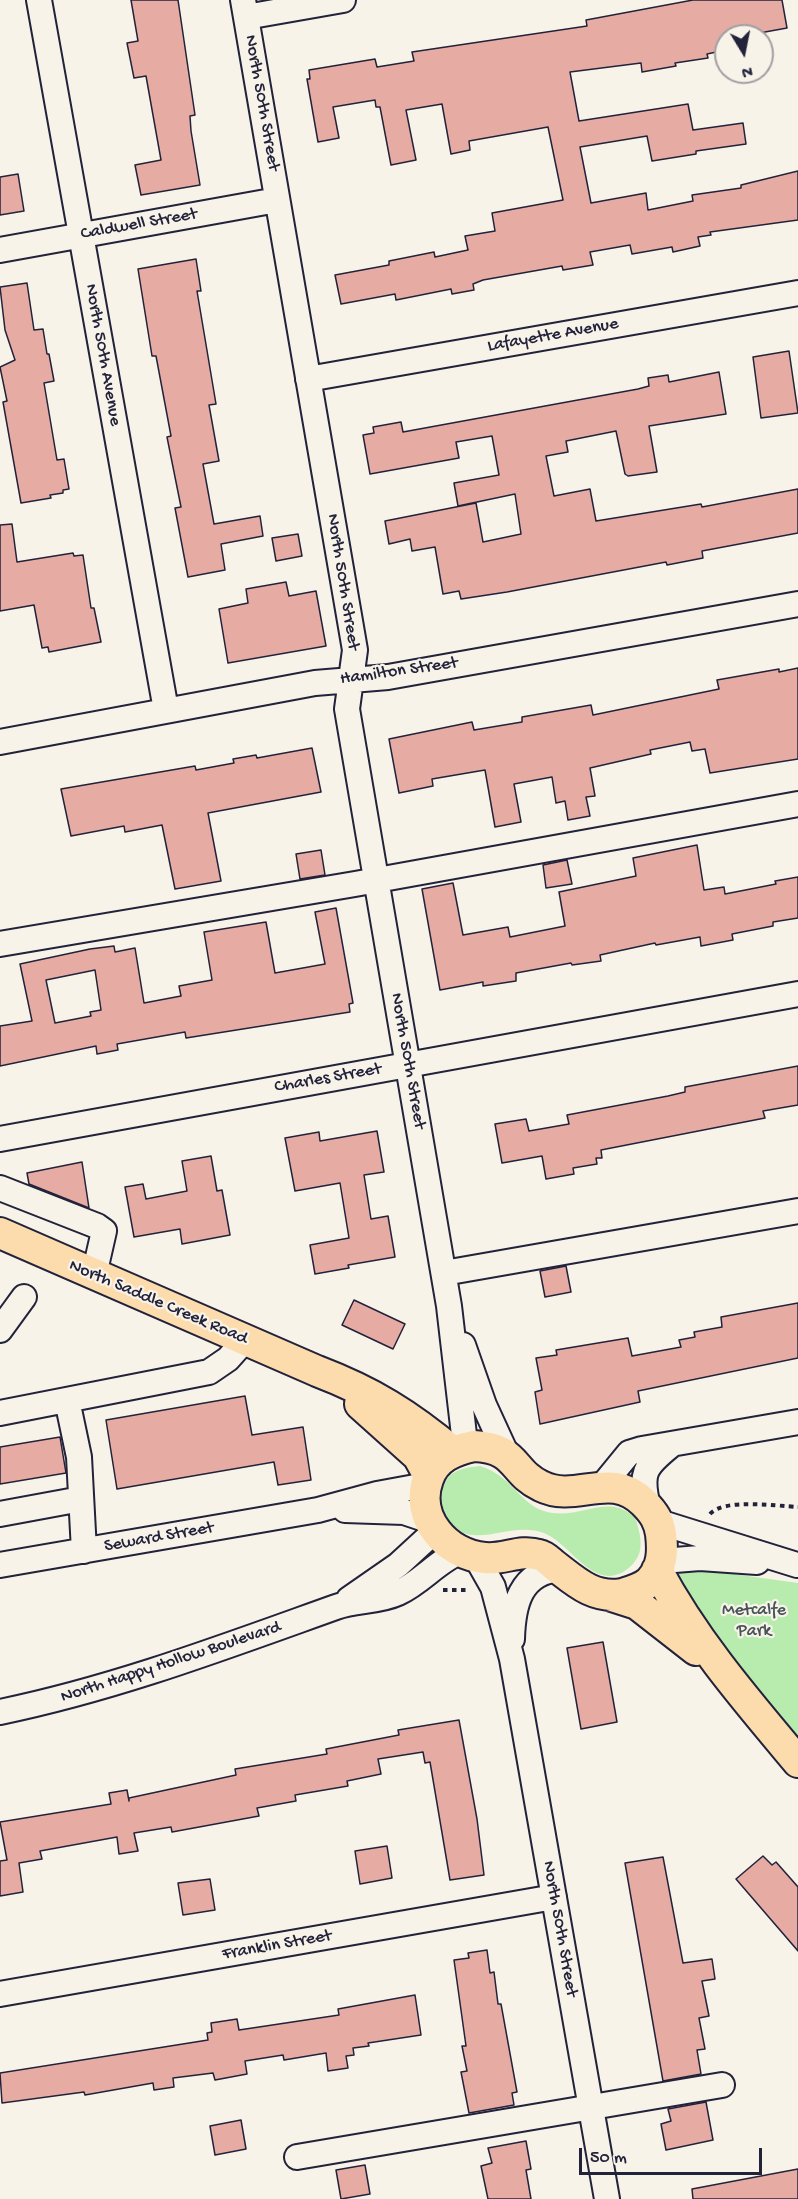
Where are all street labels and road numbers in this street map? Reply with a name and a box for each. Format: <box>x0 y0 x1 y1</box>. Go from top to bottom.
street label: North 50th Street <box>238 33 284 173</box>
street label: Caldwell Street <box>79 204 199 246</box>
street label: North 50th Avenue <box>79 282 125 428</box>
street label: Lafayette Avenue <box>486 314 620 358</box>
street label: North 50th Street <box>321 512 363 652</box>
street label: Hamilton Street <box>339 653 459 691</box>
street label: North 50th Street <box>384 991 430 1131</box>
street label: Charles Street <box>273 1059 383 1099</box>
street label: North Saddle Creek Road <box>65 1256 251 1350</box>
street label: Seward Street <box>103 1518 215 1558</box>
street label: North Happy Hollow Boulevard <box>58 1617 284 1709</box>
street label: North 50th Street <box>536 1859 582 1999</box>
street label: Franklin Street <box>221 1926 333 1966</box>

